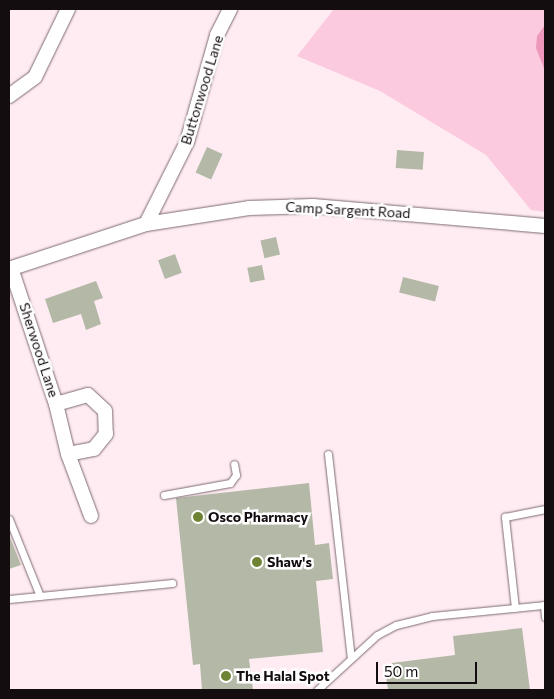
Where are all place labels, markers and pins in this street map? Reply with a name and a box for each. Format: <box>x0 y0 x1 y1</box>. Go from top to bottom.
place label: Osco Pharmacy <box>208 509 308 525</box>
marker: Osco Pharmacy <box>192 511 204 523</box>
place label: Shaw's <box>267 554 312 570</box>
marker: Shaw's <box>251 556 263 568</box>
place label: The Halal Spot <box>236 668 330 684</box>
marker: The Halal Spot <box>220 670 232 682</box>

